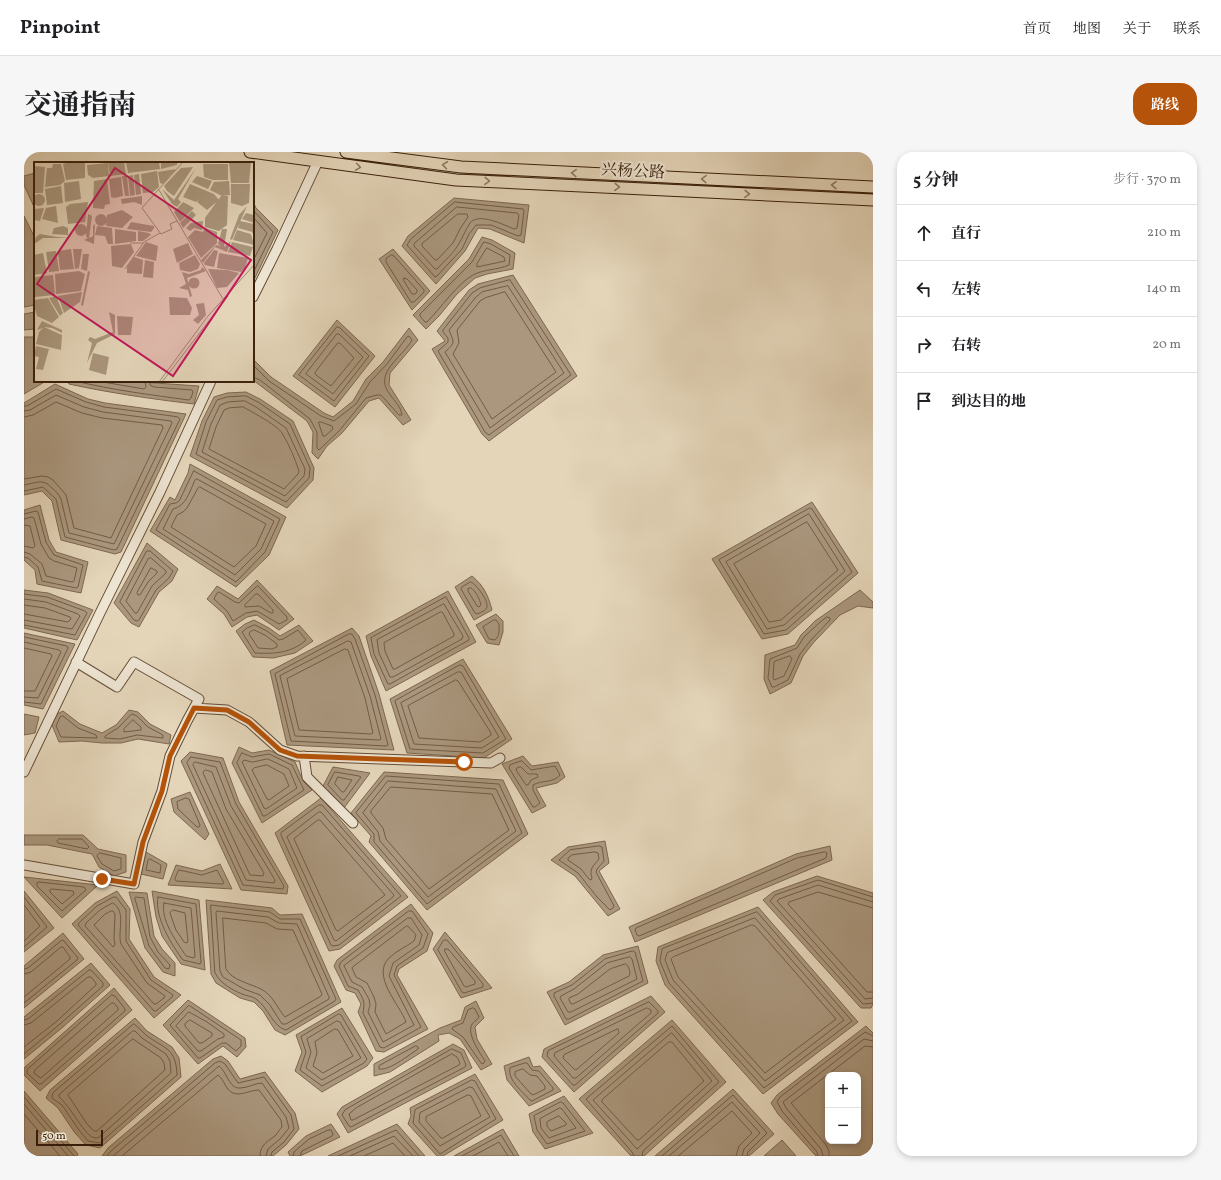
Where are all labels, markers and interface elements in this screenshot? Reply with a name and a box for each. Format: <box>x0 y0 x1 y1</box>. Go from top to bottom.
text: Pinpoint <box>20 15 100 41</box>
text: 首页 <box>1023 20 1051 39</box>
text: 地图 <box>1073 20 1101 39</box>
text: 关于 <box>1123 20 1151 39</box>
text: 联系 <box>1173 20 1201 39</box>
button: 路线 <box>1133 83 1197 125</box>
text: 交通指南 <box>24 87 136 126</box>
street label: 兴杨公路 <box>600 159 666 185</box>
one-way arrow <box>442 161 448 170</box>
inset map <box>34 162 254 382</box>
one-way arrow <box>355 162 361 171</box>
one-way arrow <box>571 168 577 177</box>
text: 5 分钟 <box>913 169 959 192</box>
text: 步行 · 370 m <box>1113 171 1181 189</box>
one-way arrow <box>701 174 707 183</box>
one-way arrow <box>484 177 490 186</box>
one-way arrow <box>831 181 837 189</box>
one-way arrow <box>614 183 620 192</box>
one-way arrow <box>744 189 750 198</box>
icon: ahead <box>913 222 935 244</box>
text: 直行 <box>951 224 981 245</box>
text: 210 m <box>1147 224 1181 242</box>
icon: left <box>913 278 935 300</box>
text: 左转 <box>951 280 981 301</box>
text: 140 m <box>1147 280 1181 298</box>
icon: right <box>913 334 935 356</box>
text: 右转 <box>951 336 981 357</box>
text: 20 m <box>1152 336 1181 354</box>
icon: arrive <box>913 390 935 412</box>
text: 到达目的地 <box>951 392 1026 413</box>
route start <box>455 753 473 771</box>
route end <box>93 870 111 888</box>
map controls <box>825 1072 861 1144</box>
button: + <box>825 1072 861 1108</box>
button: − <box>825 1108 861 1144</box>
scale bar <box>36 1128 103 1147</box>
text: 50 m <box>42 1129 66 1144</box>

